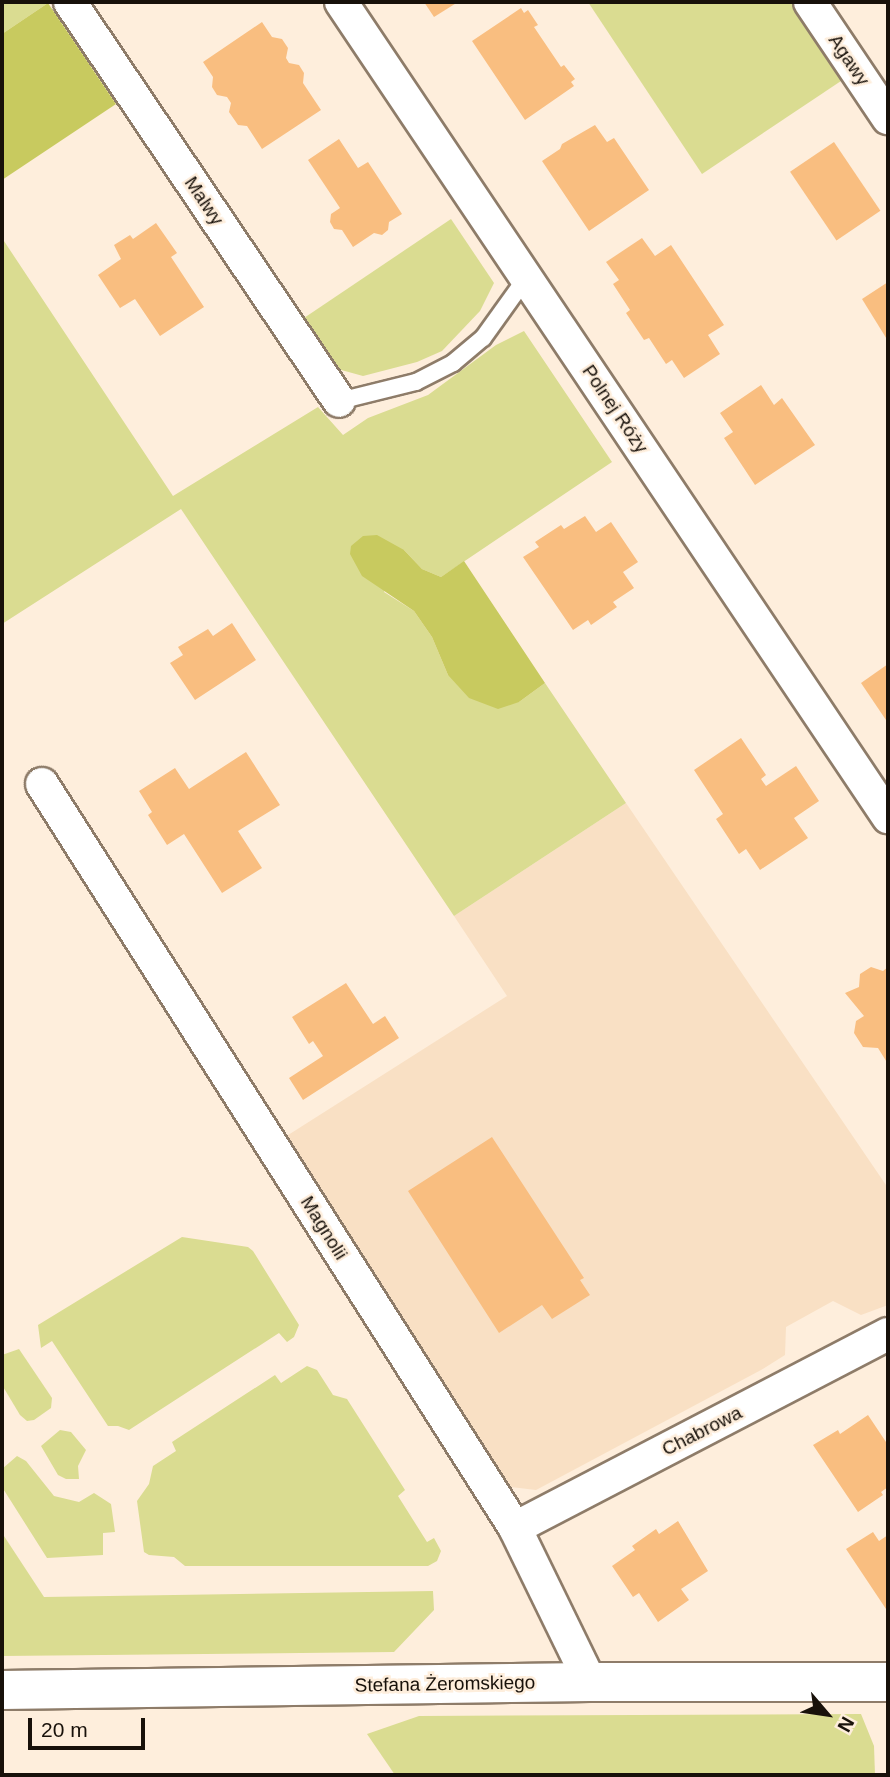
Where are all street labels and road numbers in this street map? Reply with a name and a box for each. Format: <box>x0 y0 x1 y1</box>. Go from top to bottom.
street label: Agawy <box>824 30 874 90</box>
street label: Malwy <box>179 172 229 230</box>
street label: Polnej Róży <box>577 361 653 457</box>
street label: Magnolii <box>296 1192 352 1264</box>
street label: Chabrowa <box>658 1401 746 1461</box>
street label: Stefana Żeromskiego <box>355 1671 535 1697</box>

